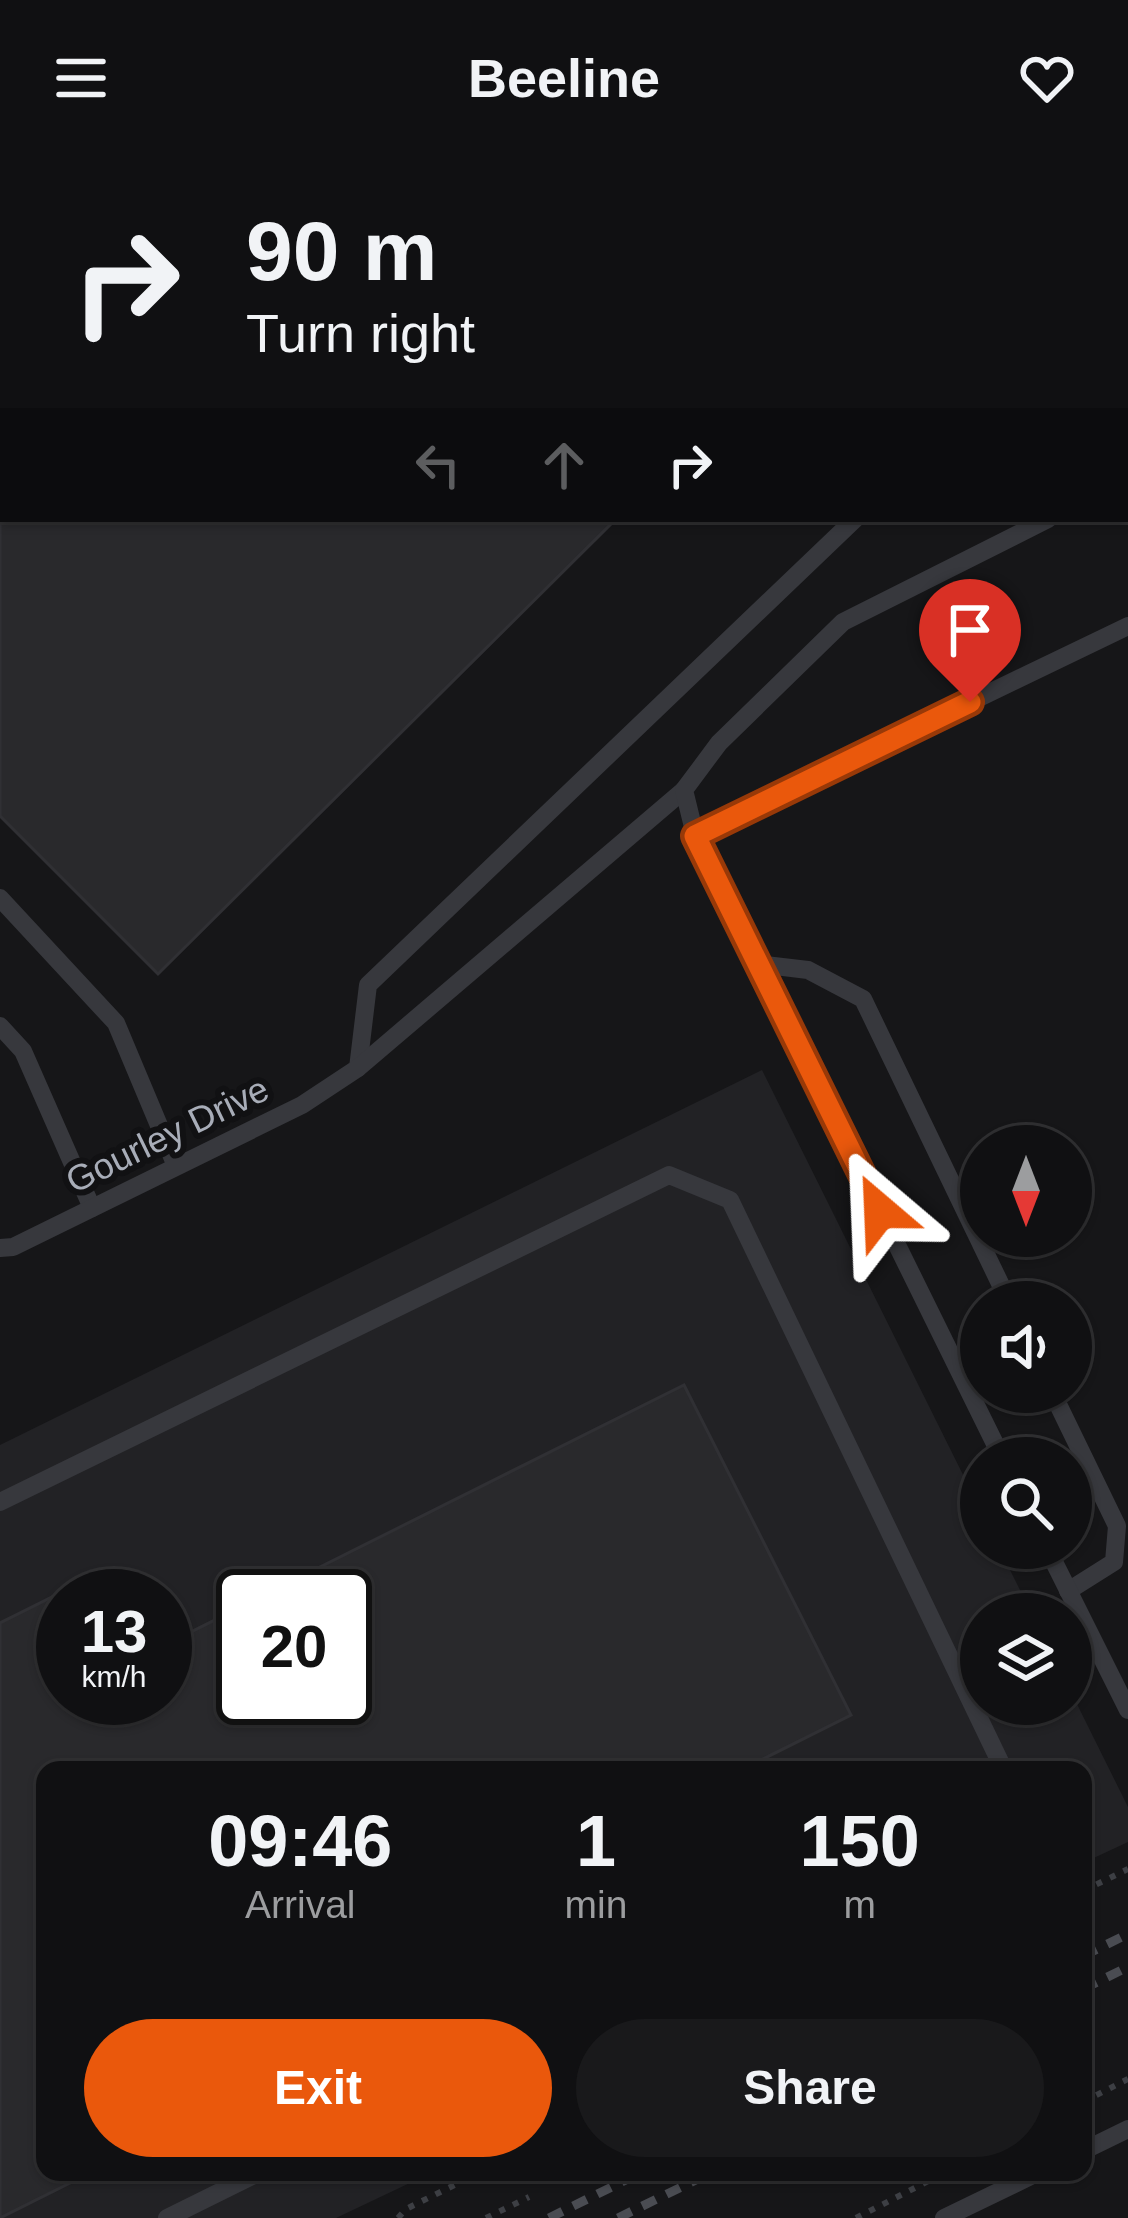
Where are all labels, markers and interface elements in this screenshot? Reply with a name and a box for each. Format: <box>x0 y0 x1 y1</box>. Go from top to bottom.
icon: menu <box>48 45 114 111</box>
icon: heart <box>1014 45 1080 111</box>
text: Beeline <box>468 48 660 108</box>
icon: right <box>48 204 204 360</box>
text: 90 m <box>246 204 437 298</box>
text: Turn right <box>246 303 475 363</box>
icon: left <box>405 432 471 498</box>
icon: ahead <box>531 432 597 498</box>
icon: right <box>657 432 723 498</box>
pin <box>919 579 1021 702</box>
icon: arrive <box>937 597 1003 663</box>
street label: Gourley Drive <box>59 1068 275 1201</box>
north arrow <box>960 1125 1092 1257</box>
map controls <box>960 1125 1092 1725</box>
position arrow <box>817 1148 943 1274</box>
button: sound <box>960 1281 1092 1413</box>
button: search <box>960 1437 1092 1569</box>
speed limit sign: 20 <box>216 1569 372 1725</box>
button: layers <box>960 1593 1092 1725</box>
text: 13 <box>81 1598 147 1665</box>
text: km/h <box>81 1660 147 1693</box>
text: 09:46 <box>208 1801 392 1881</box>
text: 1 <box>576 1801 616 1881</box>
text: 150 <box>800 1801 920 1881</box>
text: Arrival <box>245 1883 356 1926</box>
text: min <box>565 1883 627 1926</box>
text: m <box>843 1883 876 1926</box>
button: Exit <box>84 2019 552 2157</box>
button: Share <box>576 2019 1044 2157</box>

